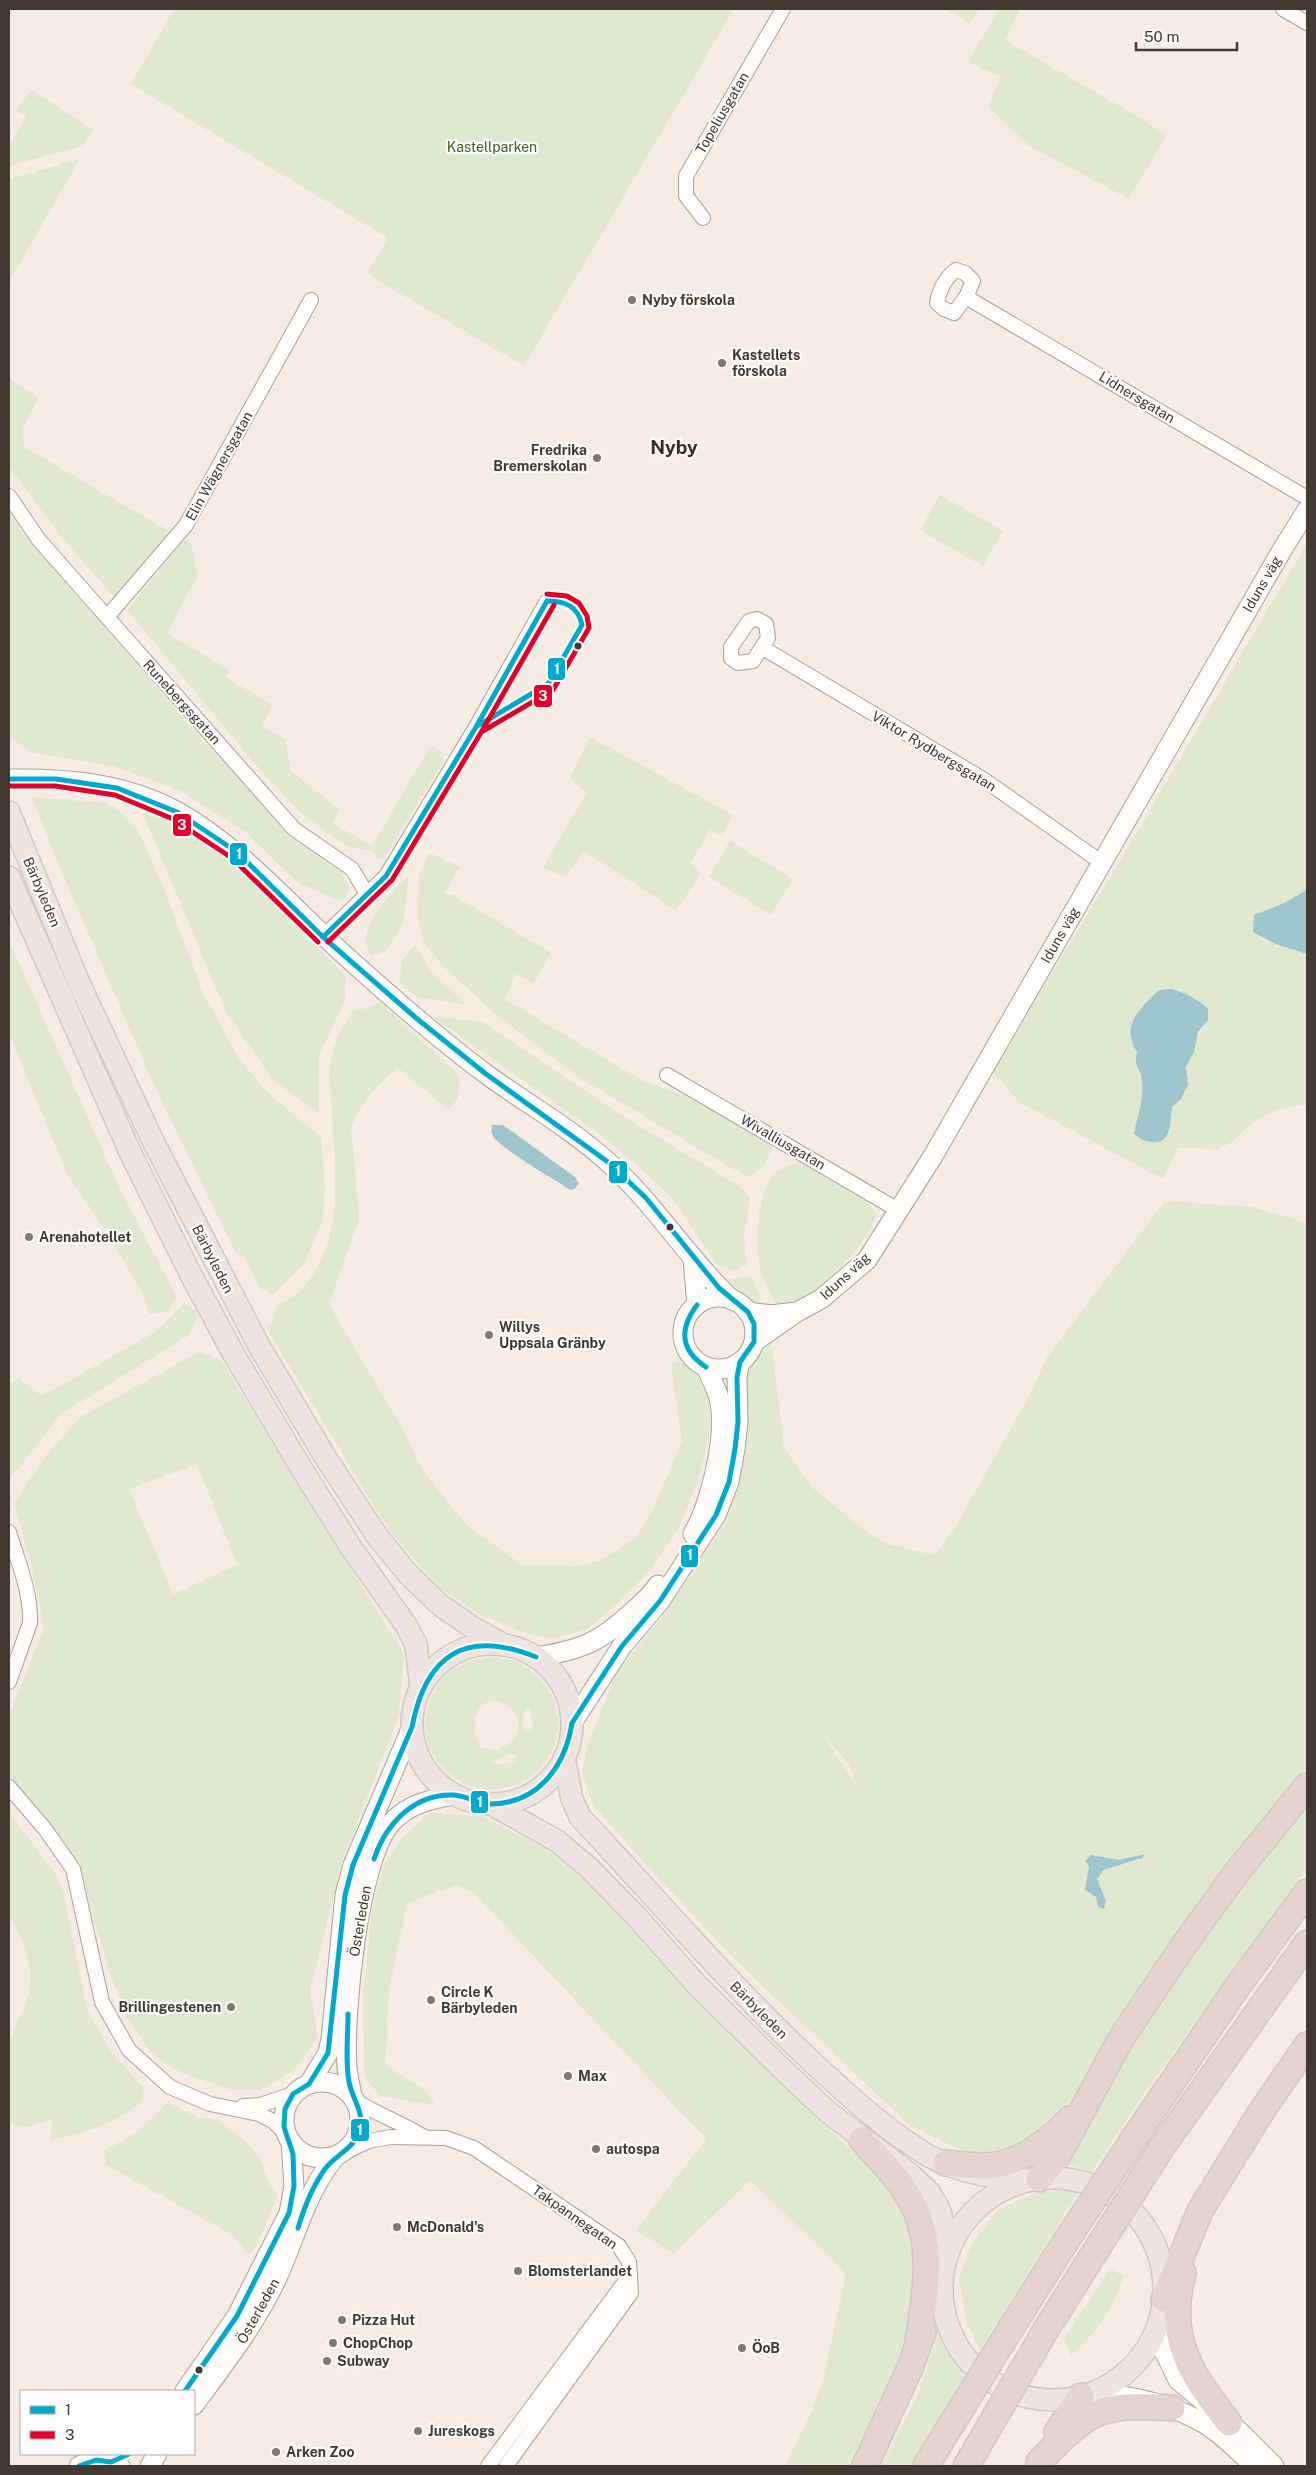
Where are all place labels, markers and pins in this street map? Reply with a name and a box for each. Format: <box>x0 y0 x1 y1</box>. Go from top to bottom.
place label: Nyby förskola <box>642 292 735 308</box>
marker: Nyby förskola <box>626 294 638 306</box>
place label: Kastellets förskola <box>732 347 800 379</box>
marker: Kastellets förskola <box>716 357 728 369</box>
place label: Fredrika Bremerskolan <box>493 442 587 474</box>
marker: Fredrika Bremerskolan <box>591 452 603 464</box>
unlabelled marker <box>573 641 583 651</box>
unlabelled marker <box>665 1222 675 1232</box>
place label: Arenahotellet <box>39 1229 131 1245</box>
marker: Arenahotellet <box>23 1231 35 1243</box>
place label: Willys Uppsala Gränby <box>499 1319 606 1351</box>
marker: Willys Uppsala Gränby <box>483 1329 495 1341</box>
place label: Circle K Bärbyleden <box>441 1984 518 2016</box>
marker: Circle K Bärbyleden <box>425 1994 437 2006</box>
place label: Brillingestenen <box>119 1999 221 2015</box>
marker: Brillingestenen <box>225 2001 237 2013</box>
place label: Max <box>578 2068 607 2084</box>
marker: Max <box>562 2070 574 2082</box>
place label: autospa <box>606 2141 660 2157</box>
marker: autospa <box>590 2143 602 2155</box>
place label: McDonald's <box>407 2219 484 2235</box>
marker: McDonald's <box>391 2221 403 2233</box>
place label: Blomsterlandet <box>528 2263 632 2279</box>
marker: Blomsterlandet <box>512 2265 524 2277</box>
place label: Pizza Hut <box>352 2312 415 2328</box>
marker: Pizza Hut <box>336 2314 348 2326</box>
place label: ChopChop <box>343 2335 413 2351</box>
marker: ChopChop <box>327 2337 339 2349</box>
place label: ÖoB <box>752 2339 780 2356</box>
marker: ÖoB <box>736 2342 748 2354</box>
place label: Subway <box>337 2353 390 2369</box>
marker: Subway <box>321 2355 333 2367</box>
unlabelled marker <box>194 2365 204 2375</box>
place label: Jureskogs <box>428 2423 495 2439</box>
marker: Jureskogs <box>412 2425 424 2437</box>
place label: Arken Zoo <box>286 2444 355 2460</box>
marker: Arken Zoo <box>270 2446 282 2458</box>

